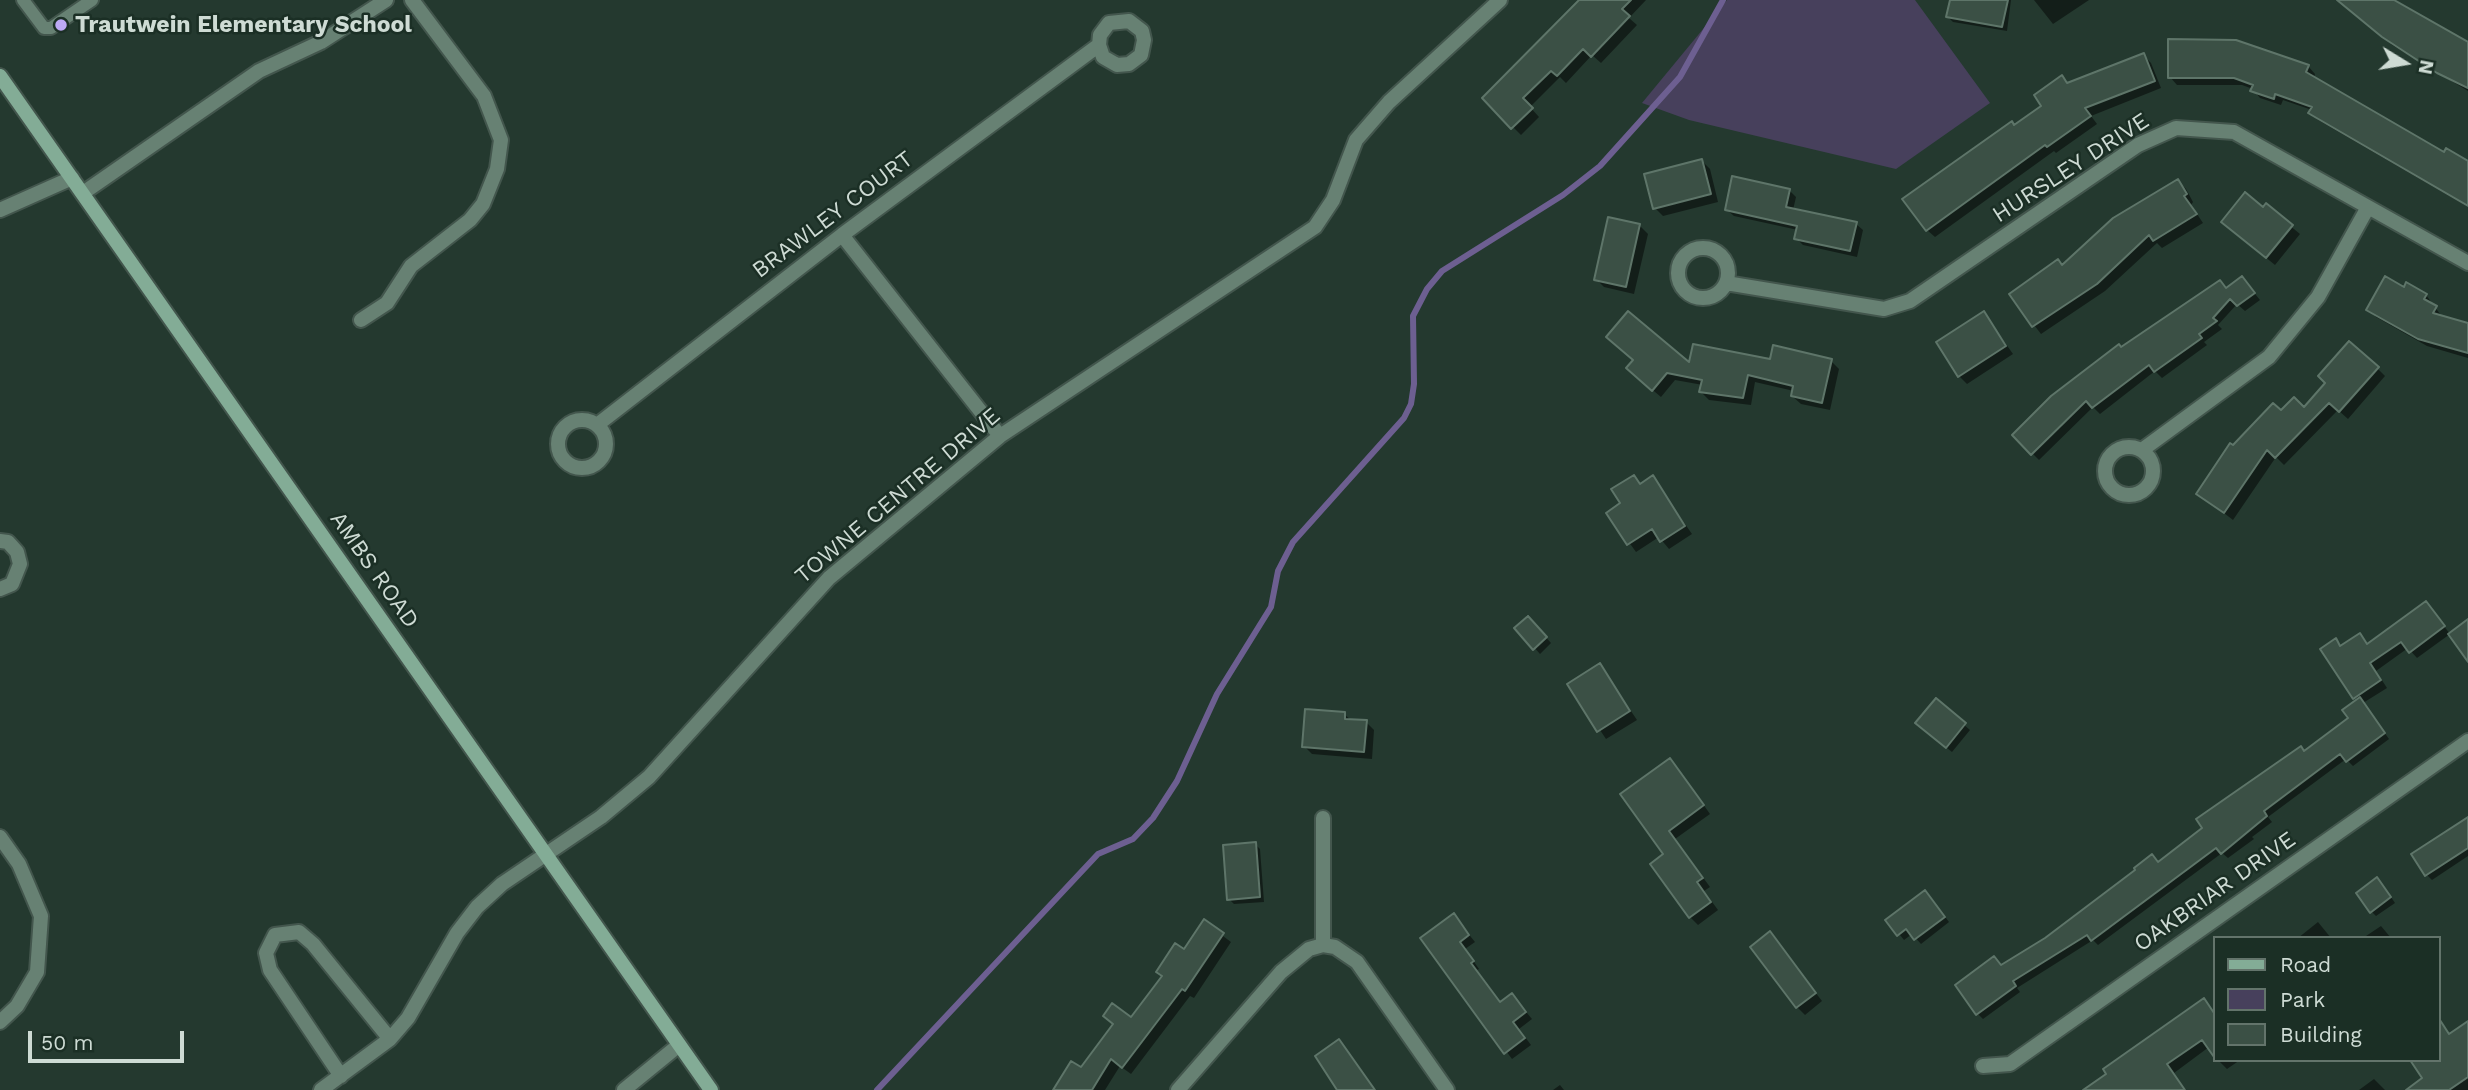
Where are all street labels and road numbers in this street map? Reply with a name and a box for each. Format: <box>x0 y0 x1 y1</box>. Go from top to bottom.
street label: HURSLEY DRIVE <box>1988 107 2154 229</box>
street label: BRAWLEY COURT <box>747 146 919 284</box>
street label: TOWNE CENTRE DRIVE <box>790 402 1006 590</box>
street label: AMBS ROAD <box>324 506 424 634</box>
street label: OAKBRIAR DRIVE <box>2129 826 2301 958</box>

